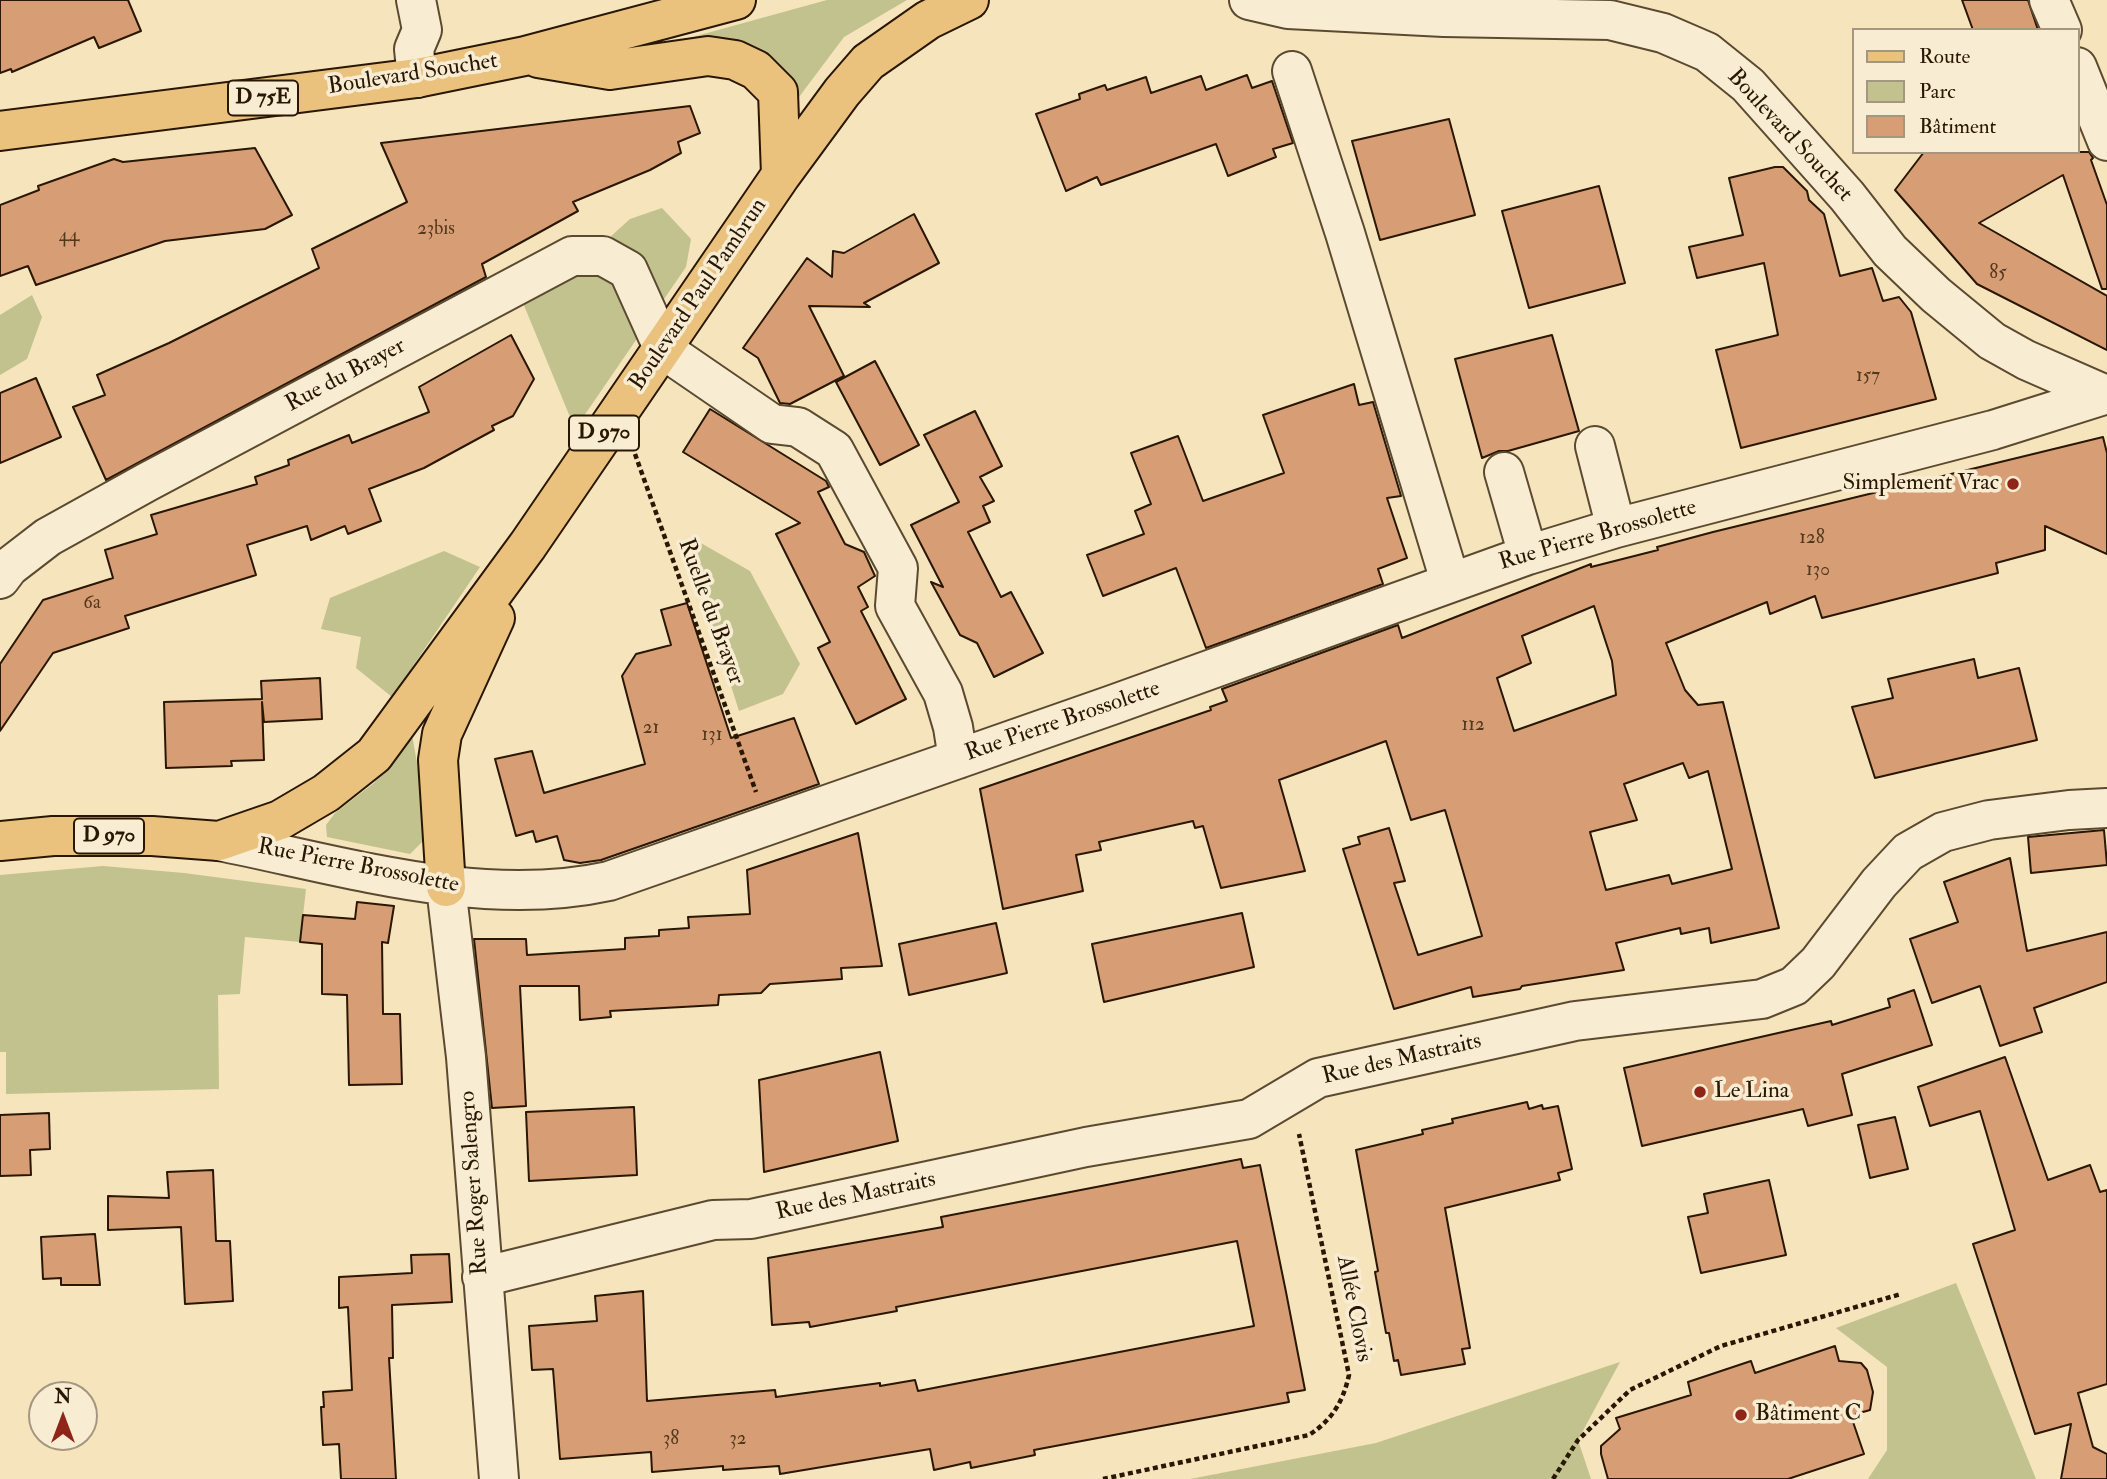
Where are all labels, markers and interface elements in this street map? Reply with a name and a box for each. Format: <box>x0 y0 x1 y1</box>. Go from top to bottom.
legend <box>1852 28 2079 154</box>
text: Route <box>1919 43 1970 70</box>
street label: Boulevard Souchet <box>326 48 500 102</box>
street label: Boulevard Souchet <box>1720 64 1858 208</box>
text: Parc <box>1919 78 1956 105</box>
road number: D 75E <box>228 80 298 116</box>
text: Bâtiment <box>1919 113 1996 140</box>
street label: Boulevard Paul Pambrun <box>624 194 774 396</box>
house number: 23bis <box>417 219 455 241</box>
house number: 44 <box>59 226 79 248</box>
house number: 85 <box>1989 263 2007 285</box>
street label: Rue du Brayer <box>281 333 411 419</box>
house number: 157 <box>1856 366 1880 388</box>
road number: D 970 <box>569 416 639 450</box>
place label: Simplement Vrac <box>1842 470 1999 498</box>
marker: Simplement Vrac <box>2005 476 2021 492</box>
street label: Rue Pierre Brossolette <box>1496 495 1700 577</box>
house number: 128 <box>1799 528 1825 550</box>
street label: Ruelle du Brayer <box>671 535 749 689</box>
house number: 130 <box>1806 560 1830 582</box>
house number: 6a <box>83 593 101 615</box>
street label: Rue Pierre Brossolette <box>962 676 1164 768</box>
house number: 112 <box>1461 715 1485 737</box>
house number: 21 <box>643 718 659 740</box>
house number: 131 <box>702 725 722 747</box>
road number: D 970 <box>74 818 144 854</box>
street label: Rue Pierre Brossolette <box>255 834 461 900</box>
street label: Rue des Mastraits <box>1320 1028 1484 1092</box>
place label: Le Lina <box>1714 1078 1789 1106</box>
marker: Le Lina <box>1692 1084 1708 1100</box>
street label: Rue Roger Salengro <box>455 1090 495 1276</box>
street label: Rue des Mastraits <box>774 1167 938 1227</box>
street label: Allée Clovis <box>1329 1253 1377 1365</box>
north arrow <box>28 1381 98 1451</box>
text: N <box>54 1385 72 1409</box>
place label: Bâtiment C <box>1755 1401 1861 1429</box>
marker: Bâtiment C <box>1733 1407 1749 1423</box>
house number: 38 <box>663 1429 679 1451</box>
house number: 32 <box>730 1429 746 1451</box>

